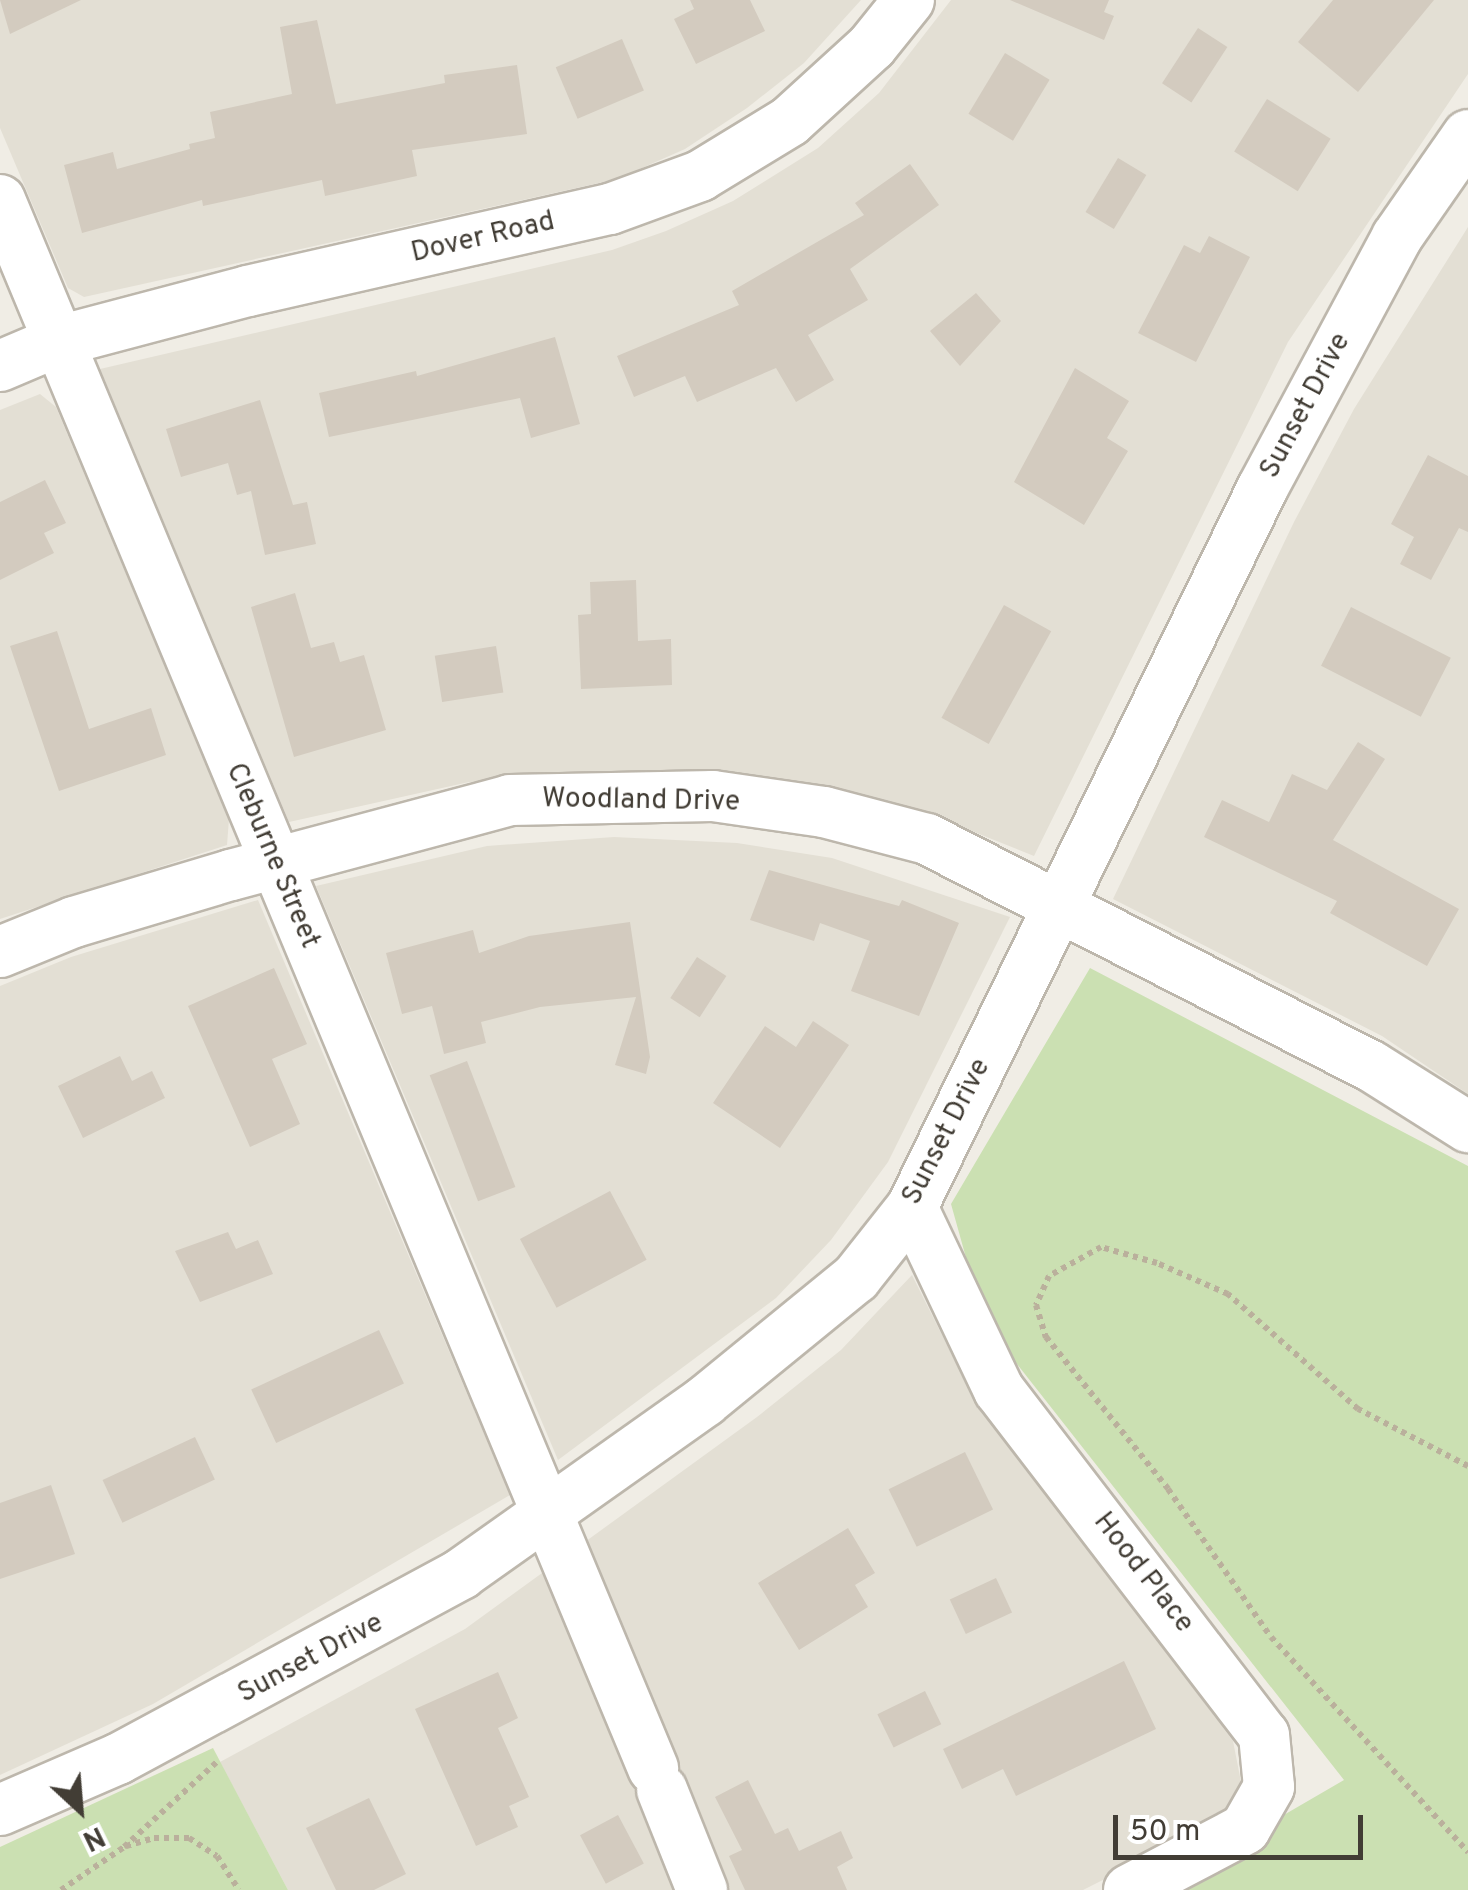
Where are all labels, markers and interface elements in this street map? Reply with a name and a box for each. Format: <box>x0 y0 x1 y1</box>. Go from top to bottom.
street label: Dover Road <box>408 205 558 271</box>
street label: Sunset Drive <box>1254 328 1358 484</box>
street label: Cleburne Street <box>218 758 326 954</box>
street label: Woodland Drive <box>542 782 740 820</box>
street label: Sunset Drive <box>896 1053 998 1211</box>
street label: Hood Place <box>1086 1506 1200 1640</box>
street label: Sunset Drive <box>233 1607 389 1711</box>
north arrow <box>30 1760 130 1860</box>
scale bar <box>1118 1795 1368 1857</box>
text: 50 m <box>1130 1814 1200 1851</box>
text: N <box>76 1816 110 1858</box>

